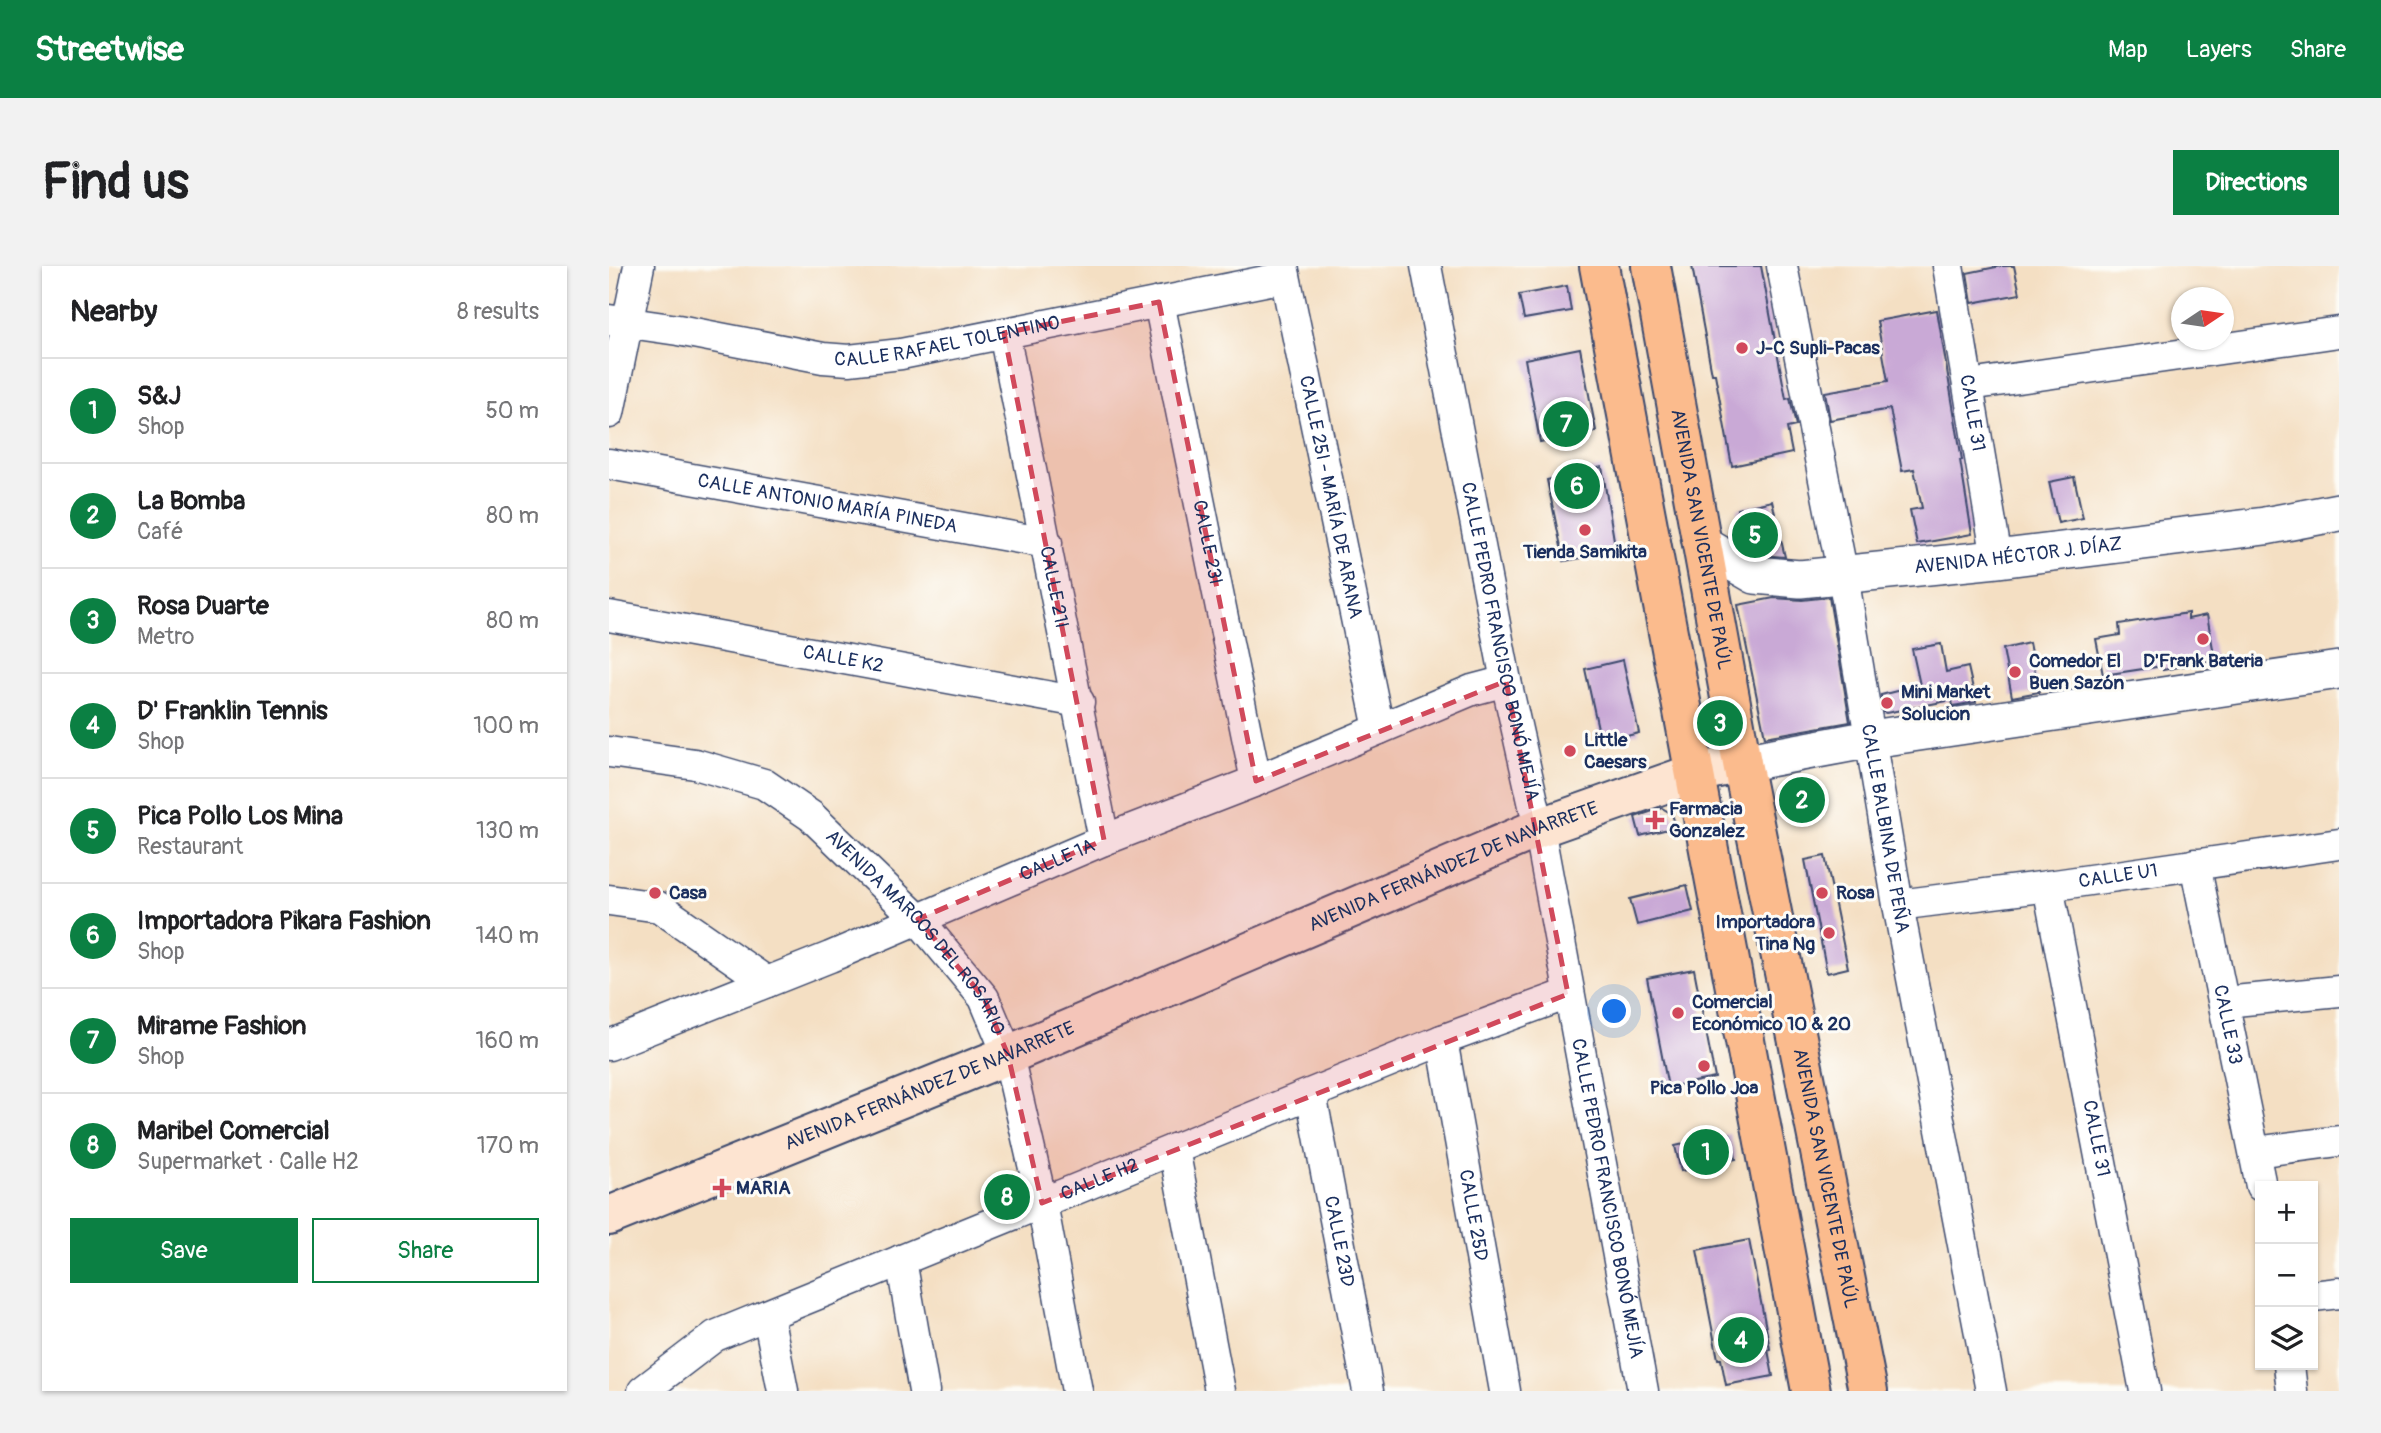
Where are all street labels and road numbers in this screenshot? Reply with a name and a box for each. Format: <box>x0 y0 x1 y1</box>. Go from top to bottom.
street label: CALLE RAFAEL TOLENTINO <box>833 310 1062 372</box>
street label: CALLE 25I - MARÍA DE ARANA <box>1294 373 1368 621</box>
street label: CALLE 31 <box>1954 373 1991 453</box>
street label: AVENIDA SAN VICENTE DE PAÚL <box>1665 407 1737 672</box>
street label: CALLE ANTONIO MARÍA PINEDA <box>696 468 959 539</box>
street label: CALLE PEDRO FRANCISCO BONÓ MEJÍA <box>1456 480 1545 804</box>
street label: CALLE 23I <box>1187 498 1228 586</box>
street label: AVENIDA HÉCTOR J. DÍAZ <box>1913 532 2124 579</box>
street label: CALLE 21I <box>1034 544 1074 630</box>
street label: CALLE K2 <box>801 640 885 678</box>
street label: CALLE BALBINA DE PEÑA <box>1856 722 1915 935</box>
street label: AVENIDA FERNÁNDEZ DE NAVARRETE <box>1305 796 1601 937</box>
street label: AVENIDA MARCOS DEL ROSARIO <box>821 825 1010 1038</box>
street label: CALLE 1A <box>1016 833 1098 887</box>
street label: CALLE U1 <box>2077 858 2159 893</box>
street label: CALLE 33 <box>2208 983 2248 1067</box>
street label: AVENIDA FERNÁNDEZ DE NAVARRETE <box>781 1016 1078 1156</box>
street label: CALLE PEDRO FRANCISCO BONÓ MEJÍA <box>1566 1036 1649 1360</box>
street label: AVENIDA SAN VICENTE DE PAÚL <box>1788 1046 1863 1311</box>
street label: CALLE 31 <box>2077 1098 2116 1179</box>
street label: CALLE H2 <box>1057 1153 1142 1206</box>
street label: CALLE 25D <box>1453 1168 1493 1263</box>
street label: CALLE 23D <box>1319 1194 1360 1289</box>

